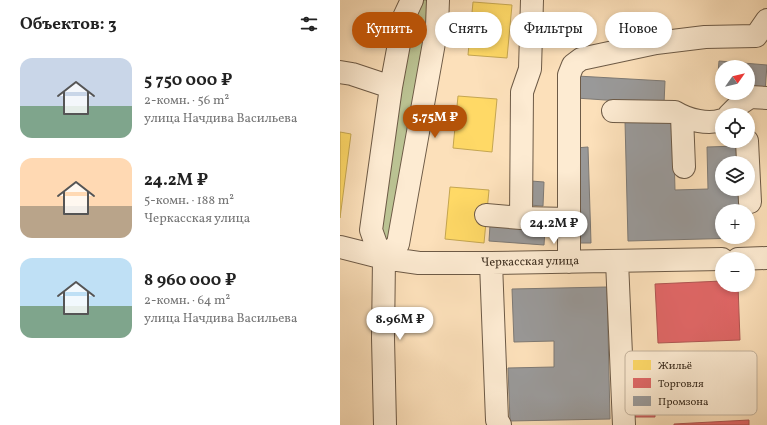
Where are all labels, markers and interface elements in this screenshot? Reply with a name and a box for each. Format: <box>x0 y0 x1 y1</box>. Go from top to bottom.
chip: Купить <box>352 12 427 48</box>
chip: Снять <box>435 12 502 48</box>
chip: Фильтры <box>510 12 597 48</box>
chip: Новое <box>605 12 672 48</box>
text: Объектов: 3 <box>20 13 117 36</box>
icon: filters <box>298 13 320 35</box>
north arrow <box>715 60 755 100</box>
map controls <box>715 60 755 292</box>
text: 5 750 000 ₽ <box>144 69 232 92</box>
icon: home <box>52 74 100 122</box>
text: 2-комн. · 56 m² <box>144 92 229 110</box>
pin: 5.75M ₽ <box>398 105 472 139</box>
button: locate <box>715 108 755 148</box>
text: 5.75M ₽ <box>412 109 458 127</box>
text: улица Начдива Васильева <box>144 110 297 128</box>
button: layers <box>715 156 755 196</box>
text: 24.2M ₽ <box>144 169 208 192</box>
icon: home <box>52 174 100 222</box>
text: 5-комн. · 188 m² <box>144 192 234 210</box>
button: + <box>715 204 755 244</box>
text: Черкасская улица <box>144 210 250 228</box>
pin: 24.2M ₽ <box>517 211 591 245</box>
text: 24.2M ₽ <box>530 215 578 233</box>
button: − <box>715 252 755 292</box>
street label: Черкасская улица <box>481 253 579 271</box>
text: 8 960 000 ₽ <box>144 269 236 292</box>
icon: home <box>52 274 100 322</box>
text: 2-комн. · 64 m² <box>144 292 230 310</box>
pin: 8.96M ₽ <box>363 307 437 341</box>
text: улица Начдива Васильева <box>144 310 297 328</box>
text: 8.96M ₽ <box>375 311 425 329</box>
legend <box>625 351 757 415</box>
text: Жильё <box>658 359 692 374</box>
text: Торговля <box>658 377 704 392</box>
text: Промзона <box>658 395 709 410</box>

